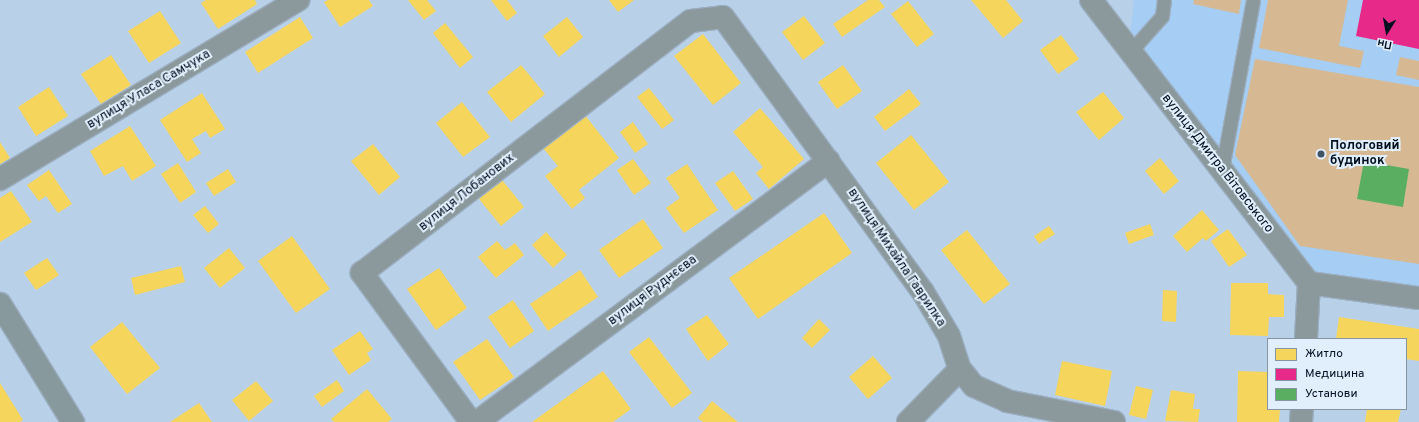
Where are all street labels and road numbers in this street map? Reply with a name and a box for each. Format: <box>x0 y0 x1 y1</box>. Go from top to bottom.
street label: вулиця Уласа Самчука <box>85 47 213 133</box>
street label: вулиця Дмитра Вітовського <box>1158 91 1276 237</box>
street label: вулиця Лобанових <box>416 151 518 235</box>
street label: вулиця Михайла Гаврилка <box>844 186 948 330</box>
street label: вулиця Руднєєва <box>606 253 700 329</box>

